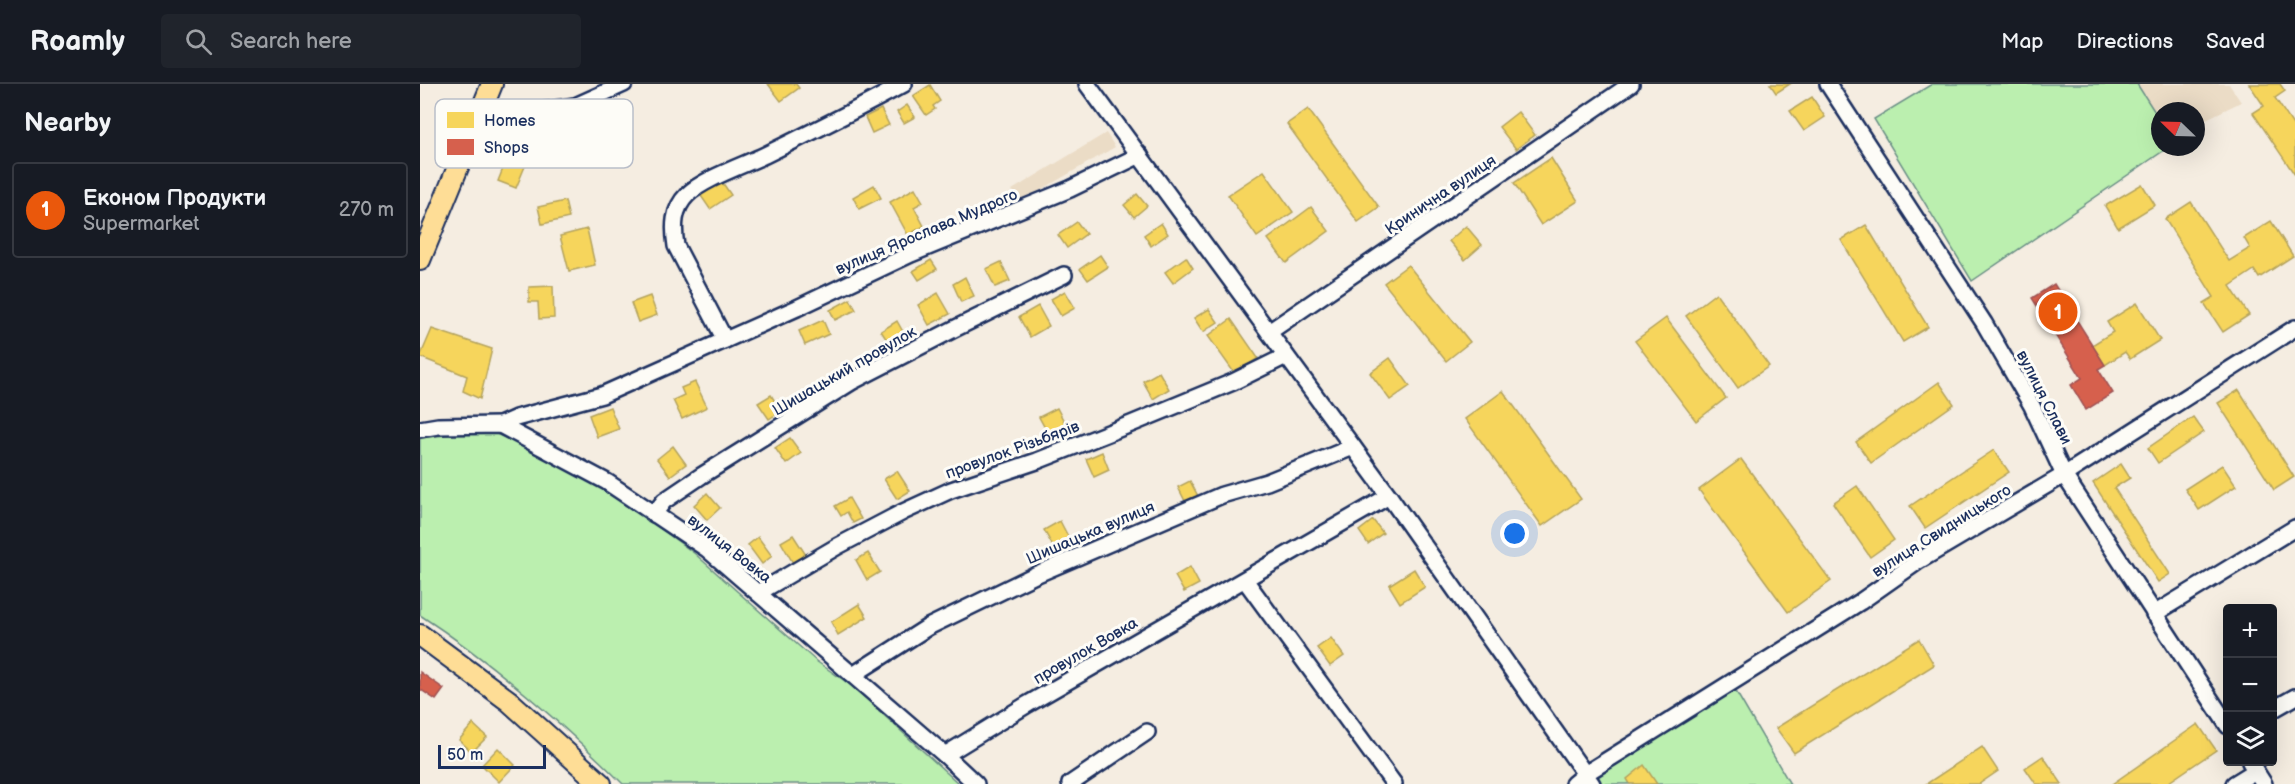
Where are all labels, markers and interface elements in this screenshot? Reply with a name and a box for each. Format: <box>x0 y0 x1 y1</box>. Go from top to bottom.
search box <box>161 14 581 68</box>
text: Roamly <box>30 25 125 58</box>
icon: search <box>182 25 215 58</box>
text: Search here <box>230 28 352 55</box>
text: Map <box>2001 29 2044 54</box>
text: Directions <box>2077 29 2173 54</box>
text: Saved <box>2206 29 2265 54</box>
legend <box>435 99 633 168</box>
north arrow <box>2151 102 2205 156</box>
text: Nearby <box>24 108 111 139</box>
text: Homes <box>484 112 536 131</box>
text: Shops <box>484 139 529 158</box>
street label: Кринична вулиця <box>1382 151 1500 239</box>
text: Економ Продукти <box>83 185 266 212</box>
street label: вулиця Ярослава Мудрого <box>833 185 1020 279</box>
text: 1 <box>41 198 50 222</box>
text: 270 m <box>339 198 394 222</box>
text: Supermarket <box>83 212 199 236</box>
pin: 1 <box>2038 290 2078 334</box>
street label: Шишацький провулок <box>770 322 920 420</box>
street label: вулиця Слави <box>2012 347 2076 448</box>
street label: провулок Різьбярів <box>943 417 1083 483</box>
street label: вулиця Свидницького <box>1869 481 2015 582</box>
street label: Шишацька вулиця <box>1024 498 1158 569</box>
street label: вулиця Вовка <box>683 511 775 588</box>
your location <box>1500 519 1529 548</box>
map controls <box>2223 604 2277 766</box>
button: + <box>2223 604 2277 658</box>
street label: провулок Вовка <box>1030 613 1142 689</box>
button: − <box>2223 658 2277 712</box>
button: layers <box>2223 712 2277 766</box>
scale bar <box>438 742 546 770</box>
text: 50 m <box>447 746 483 765</box>

